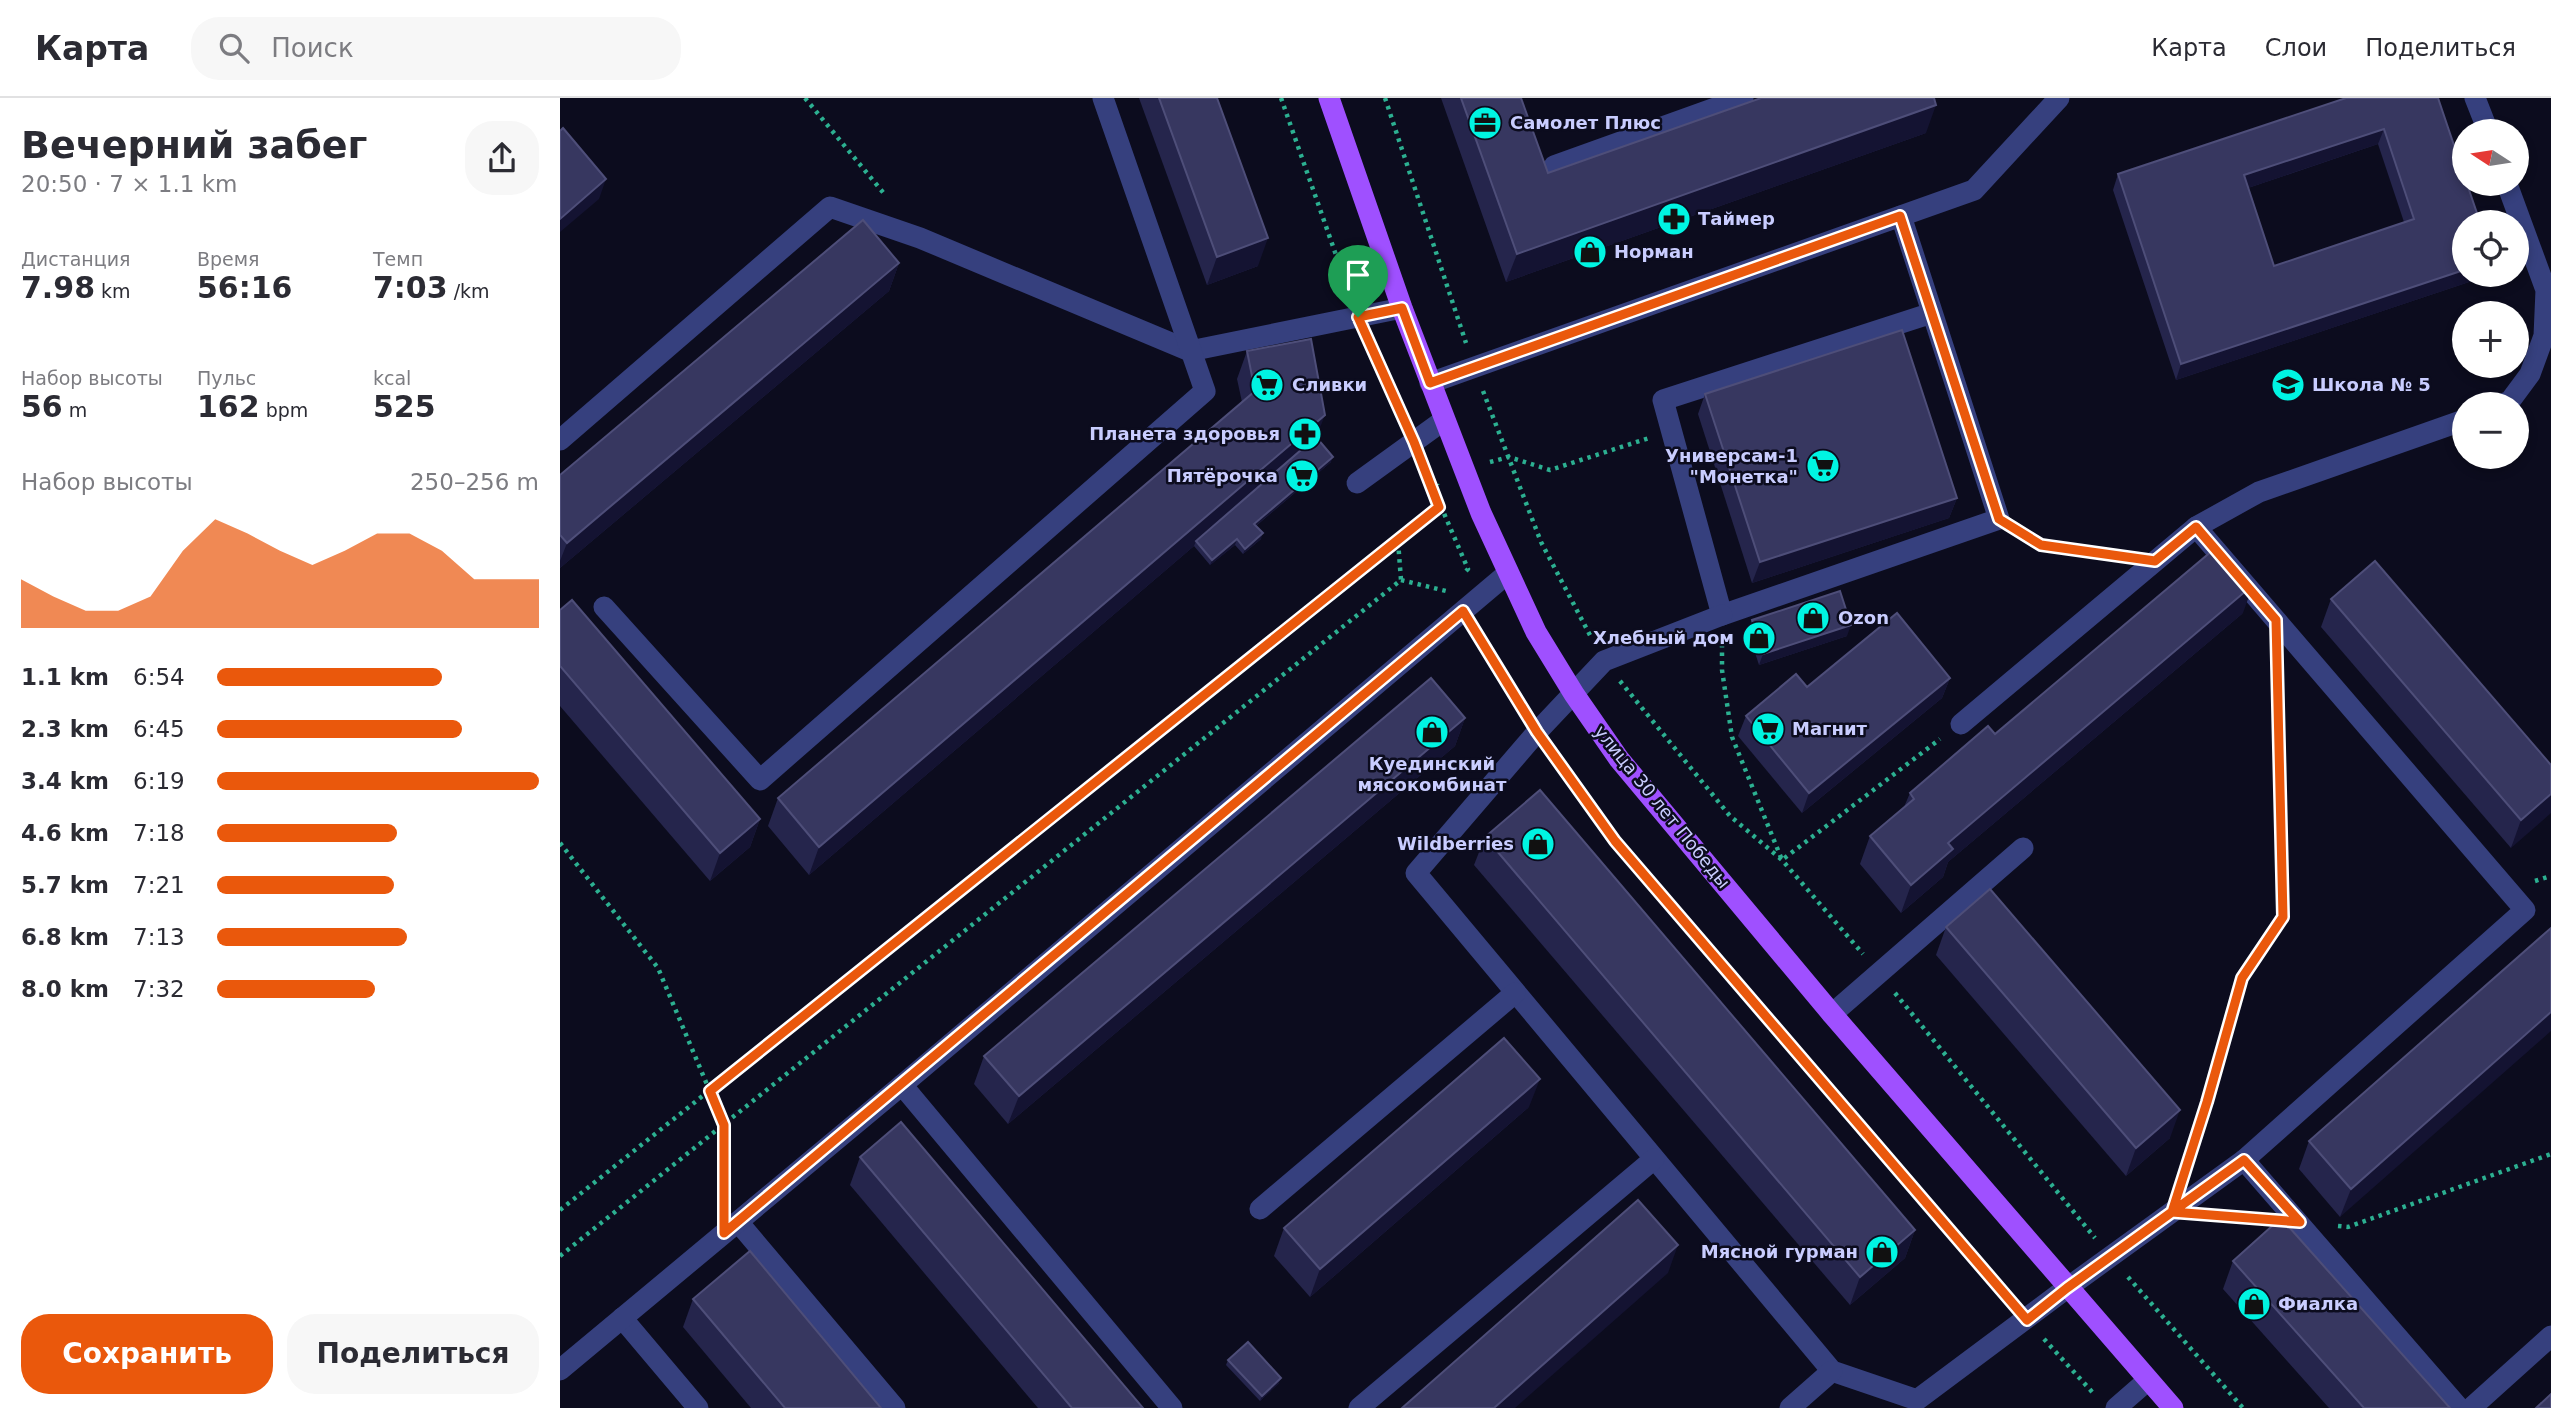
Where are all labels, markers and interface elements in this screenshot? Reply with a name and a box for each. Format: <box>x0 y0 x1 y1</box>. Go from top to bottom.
search box <box>191 17 681 80</box>
text: Карта <box>35 29 149 68</box>
icon: search <box>215 29 253 67</box>
text: Поиск <box>271 33 354 63</box>
text: Карта <box>2151 34 2227 62</box>
text: Слои <box>2265 34 2327 62</box>
text: Поделиться <box>2365 34 2516 62</box>
office icon: Самолет Плюс <box>1466 104 1504 142</box>
place label: Самолет Плюс <box>1510 112 1661 133</box>
north arrow <box>2452 119 2529 196</box>
map controls <box>2452 119 2529 469</box>
button: share <box>465 121 539 195</box>
text: Вечерний забег <box>21 123 367 167</box>
text: 20:50 · 7 × 1.1 km <box>21 171 237 197</box>
pharmacy icon: Таймер <box>1655 200 1693 238</box>
place label: Таймер <box>1698 208 1775 229</box>
button: locate <box>2452 210 2529 287</box>
shop icon: Норман <box>1571 233 1609 271</box>
place label: Норман <box>1614 241 1694 262</box>
pin <box>1328 245 1388 317</box>
text: Дистанция <box>21 248 130 270</box>
text: Время <box>197 248 260 270</box>
text: Темп <box>373 248 423 270</box>
icon: arrive <box>1339 256 1377 294</box>
text: 7.98 <box>21 270 95 305</box>
text: 56:16 <box>197 270 293 305</box>
text: 7:03 <box>373 270 448 305</box>
text: km <box>95 280 131 302</box>
text: /km <box>448 280 490 302</box>
button: + <box>2452 301 2529 378</box>
supermarket icon: Сливки <box>1248 366 1286 404</box>
school or university icon: Школа № 5 <box>2269 366 2307 404</box>
text: Набор высоты <box>21 367 163 389</box>
text: Пульс <box>197 367 256 389</box>
text: kcal <box>373 367 411 389</box>
place label: Сливки <box>1292 374 1367 395</box>
place label: Школа № 5 <box>2312 374 2431 395</box>
text: 56 <box>21 389 63 424</box>
text: 162 <box>197 389 260 424</box>
text: 525 <box>373 389 436 424</box>
button: − <box>2452 392 2529 469</box>
text: m <box>63 399 87 421</box>
text: bpm <box>260 399 308 421</box>
pharmacy icon: Планета здоровья <box>1286 415 1324 453</box>
place label: Планета здоровья <box>1089 423 1280 444</box>
place label: Универсам-1 "Монетка" <box>1665 445 1798 487</box>
supermarket icon: Универсам-1 "Монетка" <box>1804 447 1842 485</box>
supermarket icon: Пятёрочка <box>1283 457 1321 495</box>
place label: Пятёрочка <box>1167 465 1278 486</box>
text: Набор высоты <box>21 469 193 495</box>
text: 250–256 m <box>410 469 539 495</box>
shop icon: Ozon <box>1794 599 1832 637</box>
place label: Ozon <box>1838 607 1889 628</box>
shop icon: Хлебный дом <box>1740 619 1778 657</box>
place label: Хлебный дом <box>1593 627 1734 648</box>
text: 1.1 km <box>21 664 109 690</box>
text: 6:54 <box>133 664 185 690</box>
supermarket icon: Магнит <box>1749 710 1787 748</box>
shop icon: Куединский мясокомбинат <box>1413 713 1451 751</box>
text: 2.3 km <box>21 716 109 742</box>
text: 6:45 <box>133 716 185 742</box>
place label: Магнит <box>1792 718 1868 739</box>
street label: улица 30 лет Победы <box>1590 721 1735 892</box>
place label: Куединский мясокомбинат <box>1358 753 1507 795</box>
text: 3.4 km <box>21 768 109 794</box>
text: 6:19 <box>133 768 185 794</box>
text: 4.6 km <box>21 820 109 846</box>
text: 7:18 <box>133 820 185 846</box>
shop icon: Wildberries <box>1519 825 1557 863</box>
place label: Wildberries <box>1397 833 1514 854</box>
text: 5.7 km <box>21 872 109 898</box>
text: 7:21 <box>133 872 185 898</box>
text: 6.8 km <box>21 924 109 950</box>
text: 7:13 <box>133 924 185 950</box>
text: 8.0 km <box>21 976 109 1002</box>
text: 7:32 <box>133 976 185 1002</box>
shop icon: Мясной гурман <box>1863 1233 1901 1271</box>
place label: Мясной гурман <box>1701 1241 1858 1262</box>
shop icon: Фиалка <box>2235 1285 2273 1323</box>
place label: Фиалка <box>2278 1293 2358 1314</box>
button: Сохранить <box>21 1314 273 1394</box>
button: Поделиться <box>287 1314 539 1394</box>

